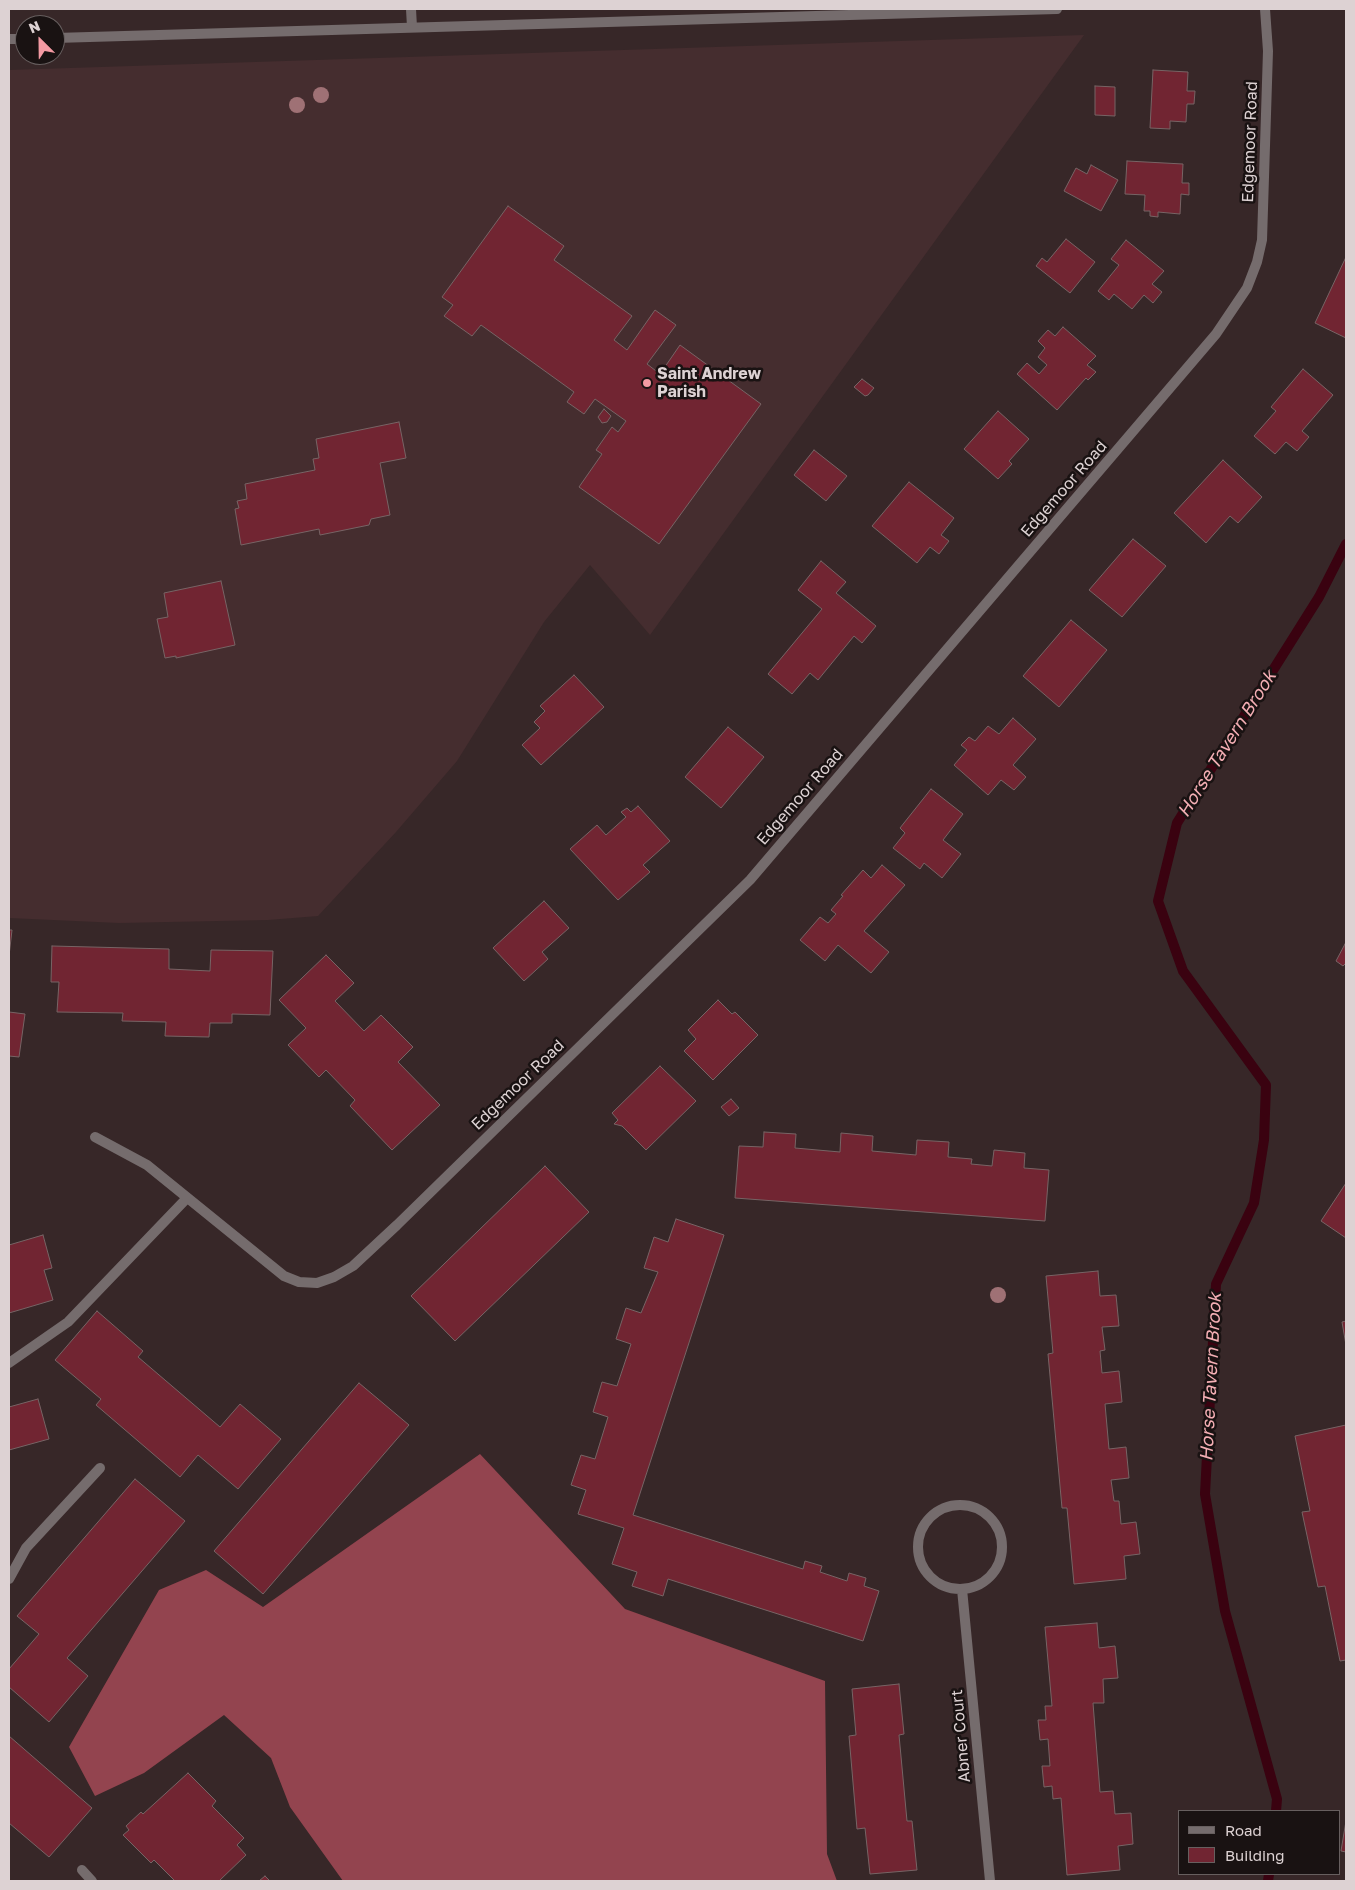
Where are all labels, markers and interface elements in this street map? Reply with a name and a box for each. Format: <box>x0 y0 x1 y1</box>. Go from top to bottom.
north arrow <box>15 15 65 65</box>
text: N <box>26 17 43 37</box>
street label: Edgemoor Road <box>1238 81 1262 203</box>
place label: Saint Andrew Parish <box>657 364 761 402</box>
marker: Saint Andrew Parish <box>641 377 653 389</box>
street label: Edgemoor Road <box>1017 437 1111 541</box>
water label: Horse Tavern Brook <box>1173 667 1281 821</box>
street label: Edgemoor Road <box>753 745 847 849</box>
street label: Edgemoor Road <box>468 1036 568 1134</box>
water label: Horse Tavern Brook <box>1196 1292 1226 1462</box>
street label: Abner Court <box>947 1689 975 1783</box>
legend <box>1178 1810 1340 1875</box>
text: Road <box>1225 1821 1262 1839</box>
text: Building <box>1225 1846 1285 1864</box>

